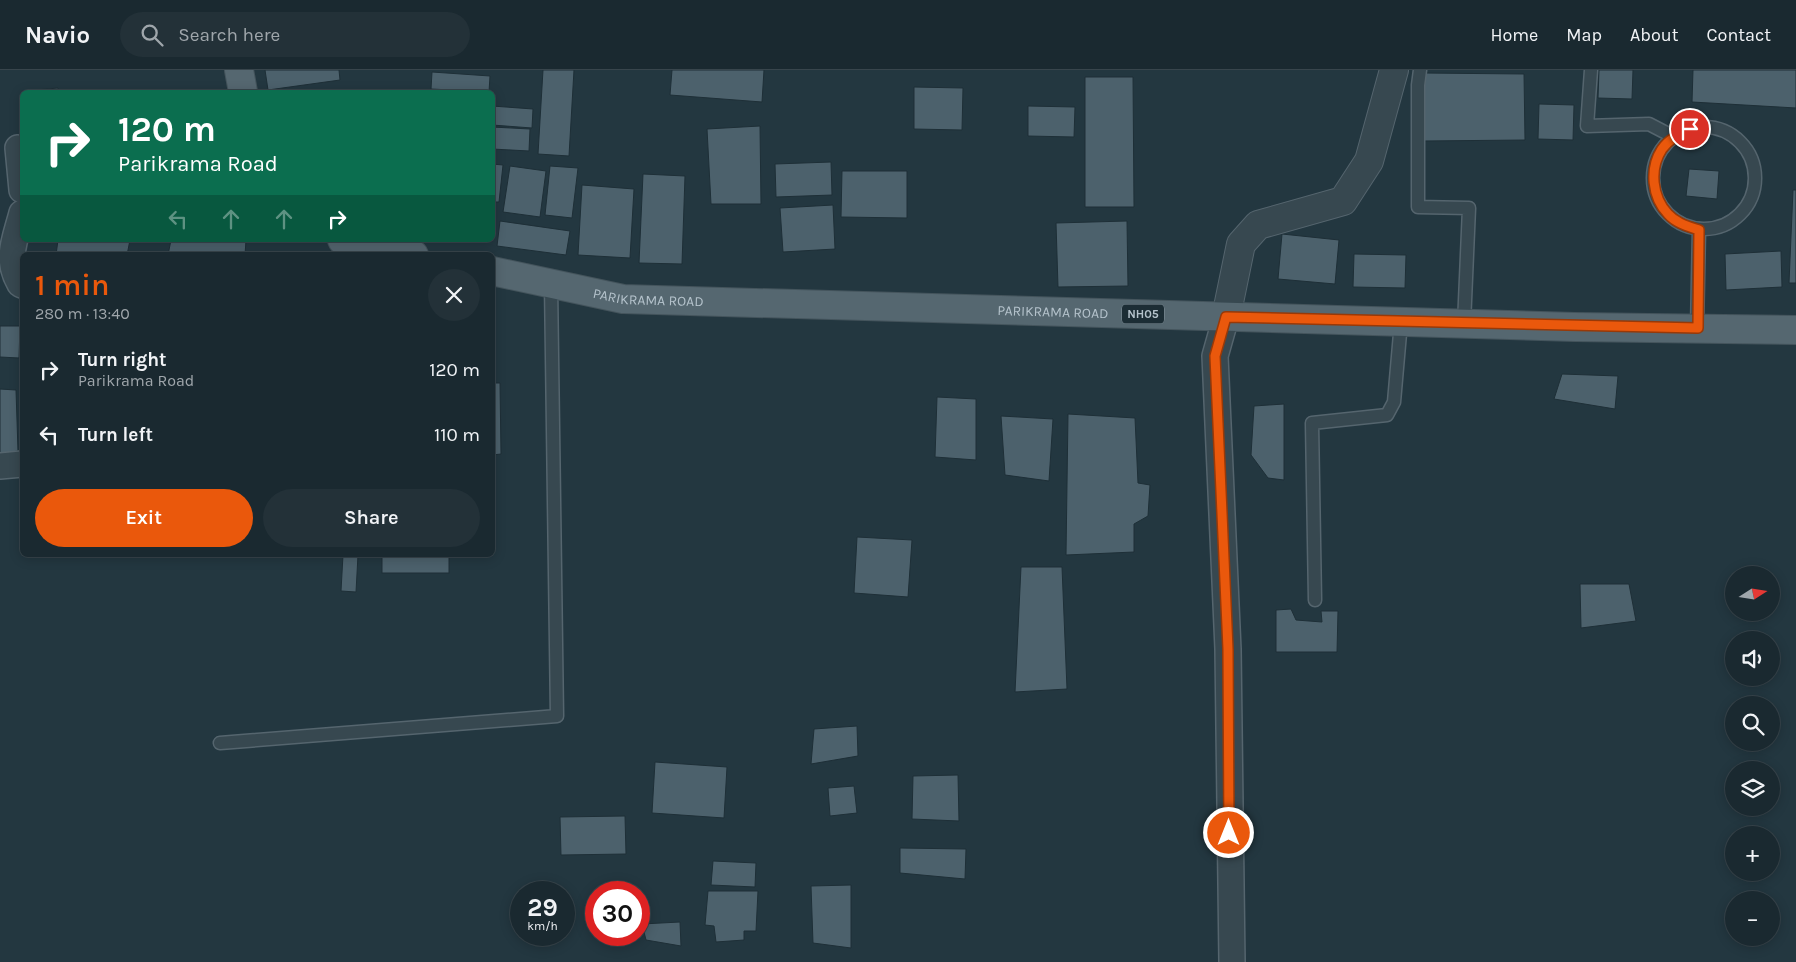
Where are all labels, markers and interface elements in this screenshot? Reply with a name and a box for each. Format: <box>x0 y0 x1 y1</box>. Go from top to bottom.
search box <box>120 12 470 57</box>
text: Navio <box>25 21 90 49</box>
icon: search <box>138 21 166 49</box>
text: Search here <box>178 24 280 46</box>
text: Home <box>1490 24 1538 46</box>
text: Map <box>1566 24 1602 46</box>
text: About <box>1630 24 1679 46</box>
text: Contact <box>1707 24 1771 46</box>
pin <box>1669 108 1711 150</box>
text: 120 m <box>118 109 216 150</box>
icon: right <box>35 110 100 175</box>
icon: arrive <box>1676 115 1704 143</box>
text: Parikrama Road <box>118 151 278 177</box>
icon: left <box>164 205 192 233</box>
icon: ahead <box>217 205 245 233</box>
icon: ahead <box>270 205 298 233</box>
icon: right <box>323 205 351 233</box>
text: 1 min <box>35 267 109 303</box>
button: close <box>428 269 480 321</box>
street label: PARIKRAMA ROAD <box>591 284 704 310</box>
street label: PARIKRAMA ROAD <box>997 302 1109 322</box>
text: 280 m · 13:40 <box>35 304 130 323</box>
road number: NH05 <box>1122 304 1164 323</box>
text: Turn right <box>78 349 167 371</box>
icon: right <box>35 356 63 384</box>
text: 120 m <box>429 359 480 381</box>
text: Parikrama Road <box>78 371 194 390</box>
icon: left <box>35 421 63 449</box>
text: Turn left <box>78 424 153 446</box>
text: 110 m <box>434 424 480 446</box>
button: Exit <box>35 489 253 547</box>
button: Share <box>263 489 480 547</box>
north arrow <box>1725 566 1780 621</box>
map controls <box>1725 566 1780 946</box>
button: sound <box>1725 631 1780 686</box>
button: search <box>1725 696 1780 751</box>
button: layers <box>1725 761 1780 816</box>
position arrow <box>1202 806 1254 858</box>
button: + <box>1725 826 1780 881</box>
speed limit sign: 30 <box>585 881 650 946</box>
button: − <box>1725 891 1780 946</box>
text: 29 <box>527 893 558 922</box>
text: km/h <box>527 919 558 933</box>

